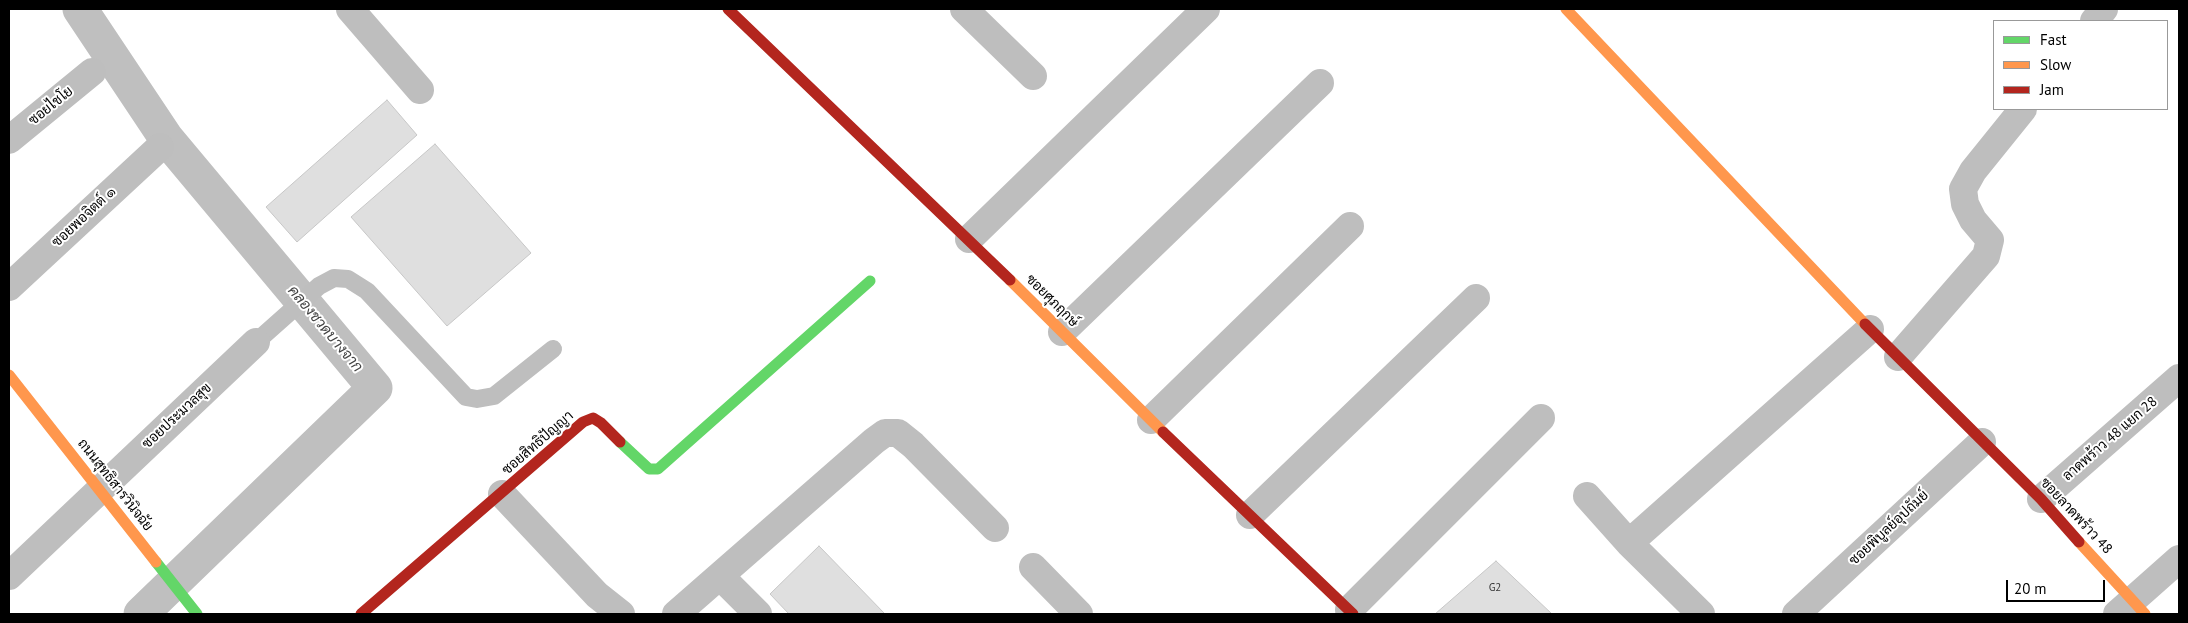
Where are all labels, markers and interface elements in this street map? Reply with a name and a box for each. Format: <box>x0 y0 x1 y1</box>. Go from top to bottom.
legend <box>1993 20 2168 110</box>
text: Fast <box>2040 30 2067 49</box>
text: Slow <box>2040 55 2071 74</box>
text: Jam <box>2040 80 2064 99</box>
street label: ซอยไชโย <box>25 83 77 129</box>
street label: ซอยพอจิตต์ ๑ <box>49 183 119 251</box>
street label: ซอยศุภฤกษ์ <box>1022 271 1082 331</box>
water label: คลองชวดบางจาก <box>284 282 366 376</box>
street label: ซอยประมวลสุข <box>139 380 215 452</box>
street label: ลาดพร้าว 48 แยก 28 <box>2059 393 2161 485</box>
street label: ซอยสิทธิปัญญา <box>499 407 577 479</box>
street label: ถนนสุทธิสารวินิจฉัย <box>74 436 156 534</box>
street label: ซอยลาดพร้าว 48 <box>2036 474 2116 558</box>
street label: ซอยพิบูลย์อุปถัมย์ <box>1846 487 1932 569</box>
scale bar <box>2008 570 2107 602</box>
text: 20 m <box>2014 579 2047 598</box>
house number: G2 <box>1489 581 1501 595</box>

